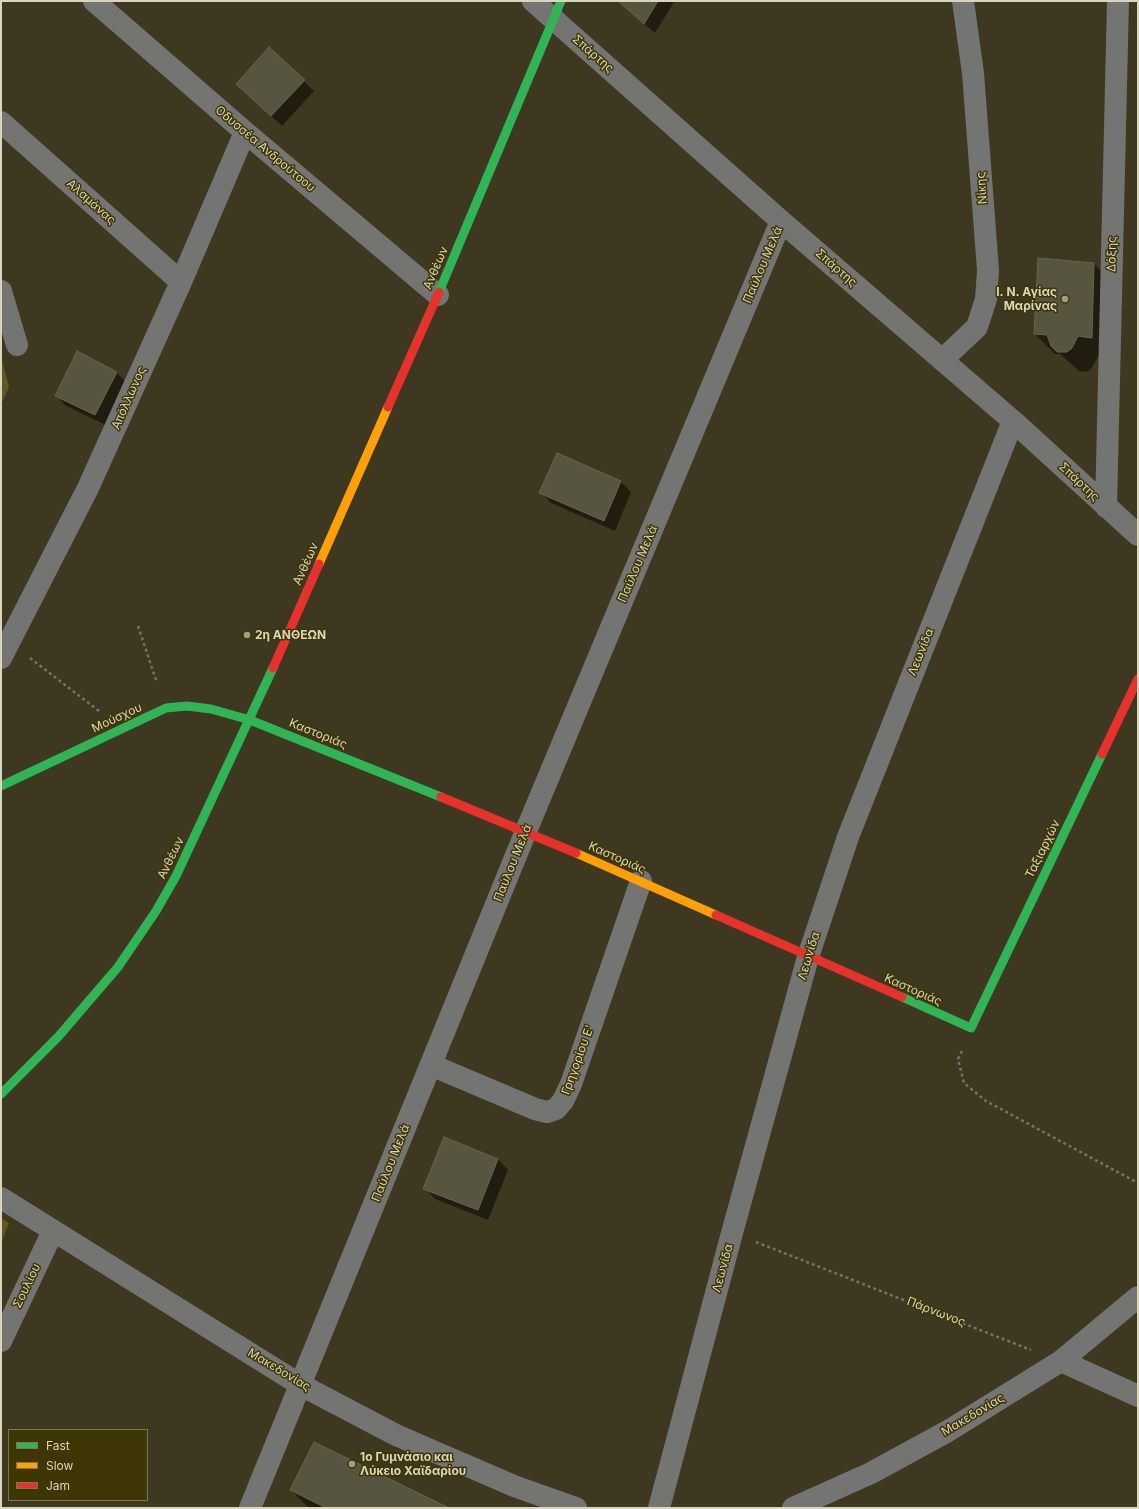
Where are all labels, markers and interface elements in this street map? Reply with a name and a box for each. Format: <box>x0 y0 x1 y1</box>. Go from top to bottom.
street label: Σπάρτης <box>569 32 617 76</box>
street label: Οδυσσέα Ανδρούτσου <box>212 103 318 195</box>
street label: Νίκης <box>974 171 990 205</box>
street label: Αλαμάνας <box>64 176 118 228</box>
street label: Παύλου Μελά <box>740 224 786 306</box>
street label: Δόξης <box>1104 236 1120 272</box>
street label: Ανθέων <box>421 244 451 292</box>
street label: Σπάρτης <box>812 246 860 290</box>
place label: Ι. Ν. Αγίας Μαρίνας <box>996 285 1057 313</box>
marker: Ι. Ν. Αγίας Μαρίνας <box>1060 294 1070 304</box>
street label: Απόλλωνος <box>109 364 149 432</box>
street label: Σπάρτης <box>1056 460 1102 504</box>
street label: Παύλου Μελά <box>615 523 661 605</box>
street label: Ανθέων <box>290 540 322 588</box>
street label: Λεωνίδα <box>905 626 937 678</box>
place label: 2η ΑΝΘΕΩΝ <box>255 628 326 642</box>
marker: 2η ΑΝΘΕΩΝ <box>242 630 252 640</box>
street label: Μούσχου <box>90 700 144 736</box>
street label: Καστοριάς <box>287 716 349 752</box>
street label: Ταξιαρχών <box>1023 817 1063 881</box>
street label: Παύλου Μελά <box>491 822 535 904</box>
street label: Ανθέων <box>155 835 187 881</box>
street label: Καστοριάς <box>586 839 648 877</box>
street label: Λεωνίδα <box>795 930 823 982</box>
street label: Καστοριάς <box>882 971 944 1009</box>
street label: Γρηγορίου Ε' <box>559 1023 597 1097</box>
street label: Παύλου Μελά <box>369 1122 413 1204</box>
street label: Λεωνίδα <box>710 1242 736 1294</box>
street label: Σουλίου <box>10 1261 44 1311</box>
street label: Πάρνωνος <box>905 1294 967 1330</box>
street label: Μακεδονίας <box>245 1346 313 1394</box>
street label: Μακεδονίας <box>939 1391 1007 1439</box>
legend <box>8 1429 148 1501</box>
text: Fast <box>46 1438 70 1453</box>
place label: 1ο Γυμνάσιο και Λύκειο Χαϊδαρίου <box>360 1450 466 1478</box>
text: Slow <box>46 1458 73 1473</box>
marker: 1ο Γυμνάσιο και Λύκειο Χαϊδαρίου <box>347 1459 357 1469</box>
text: Jam <box>46 1478 70 1493</box>

